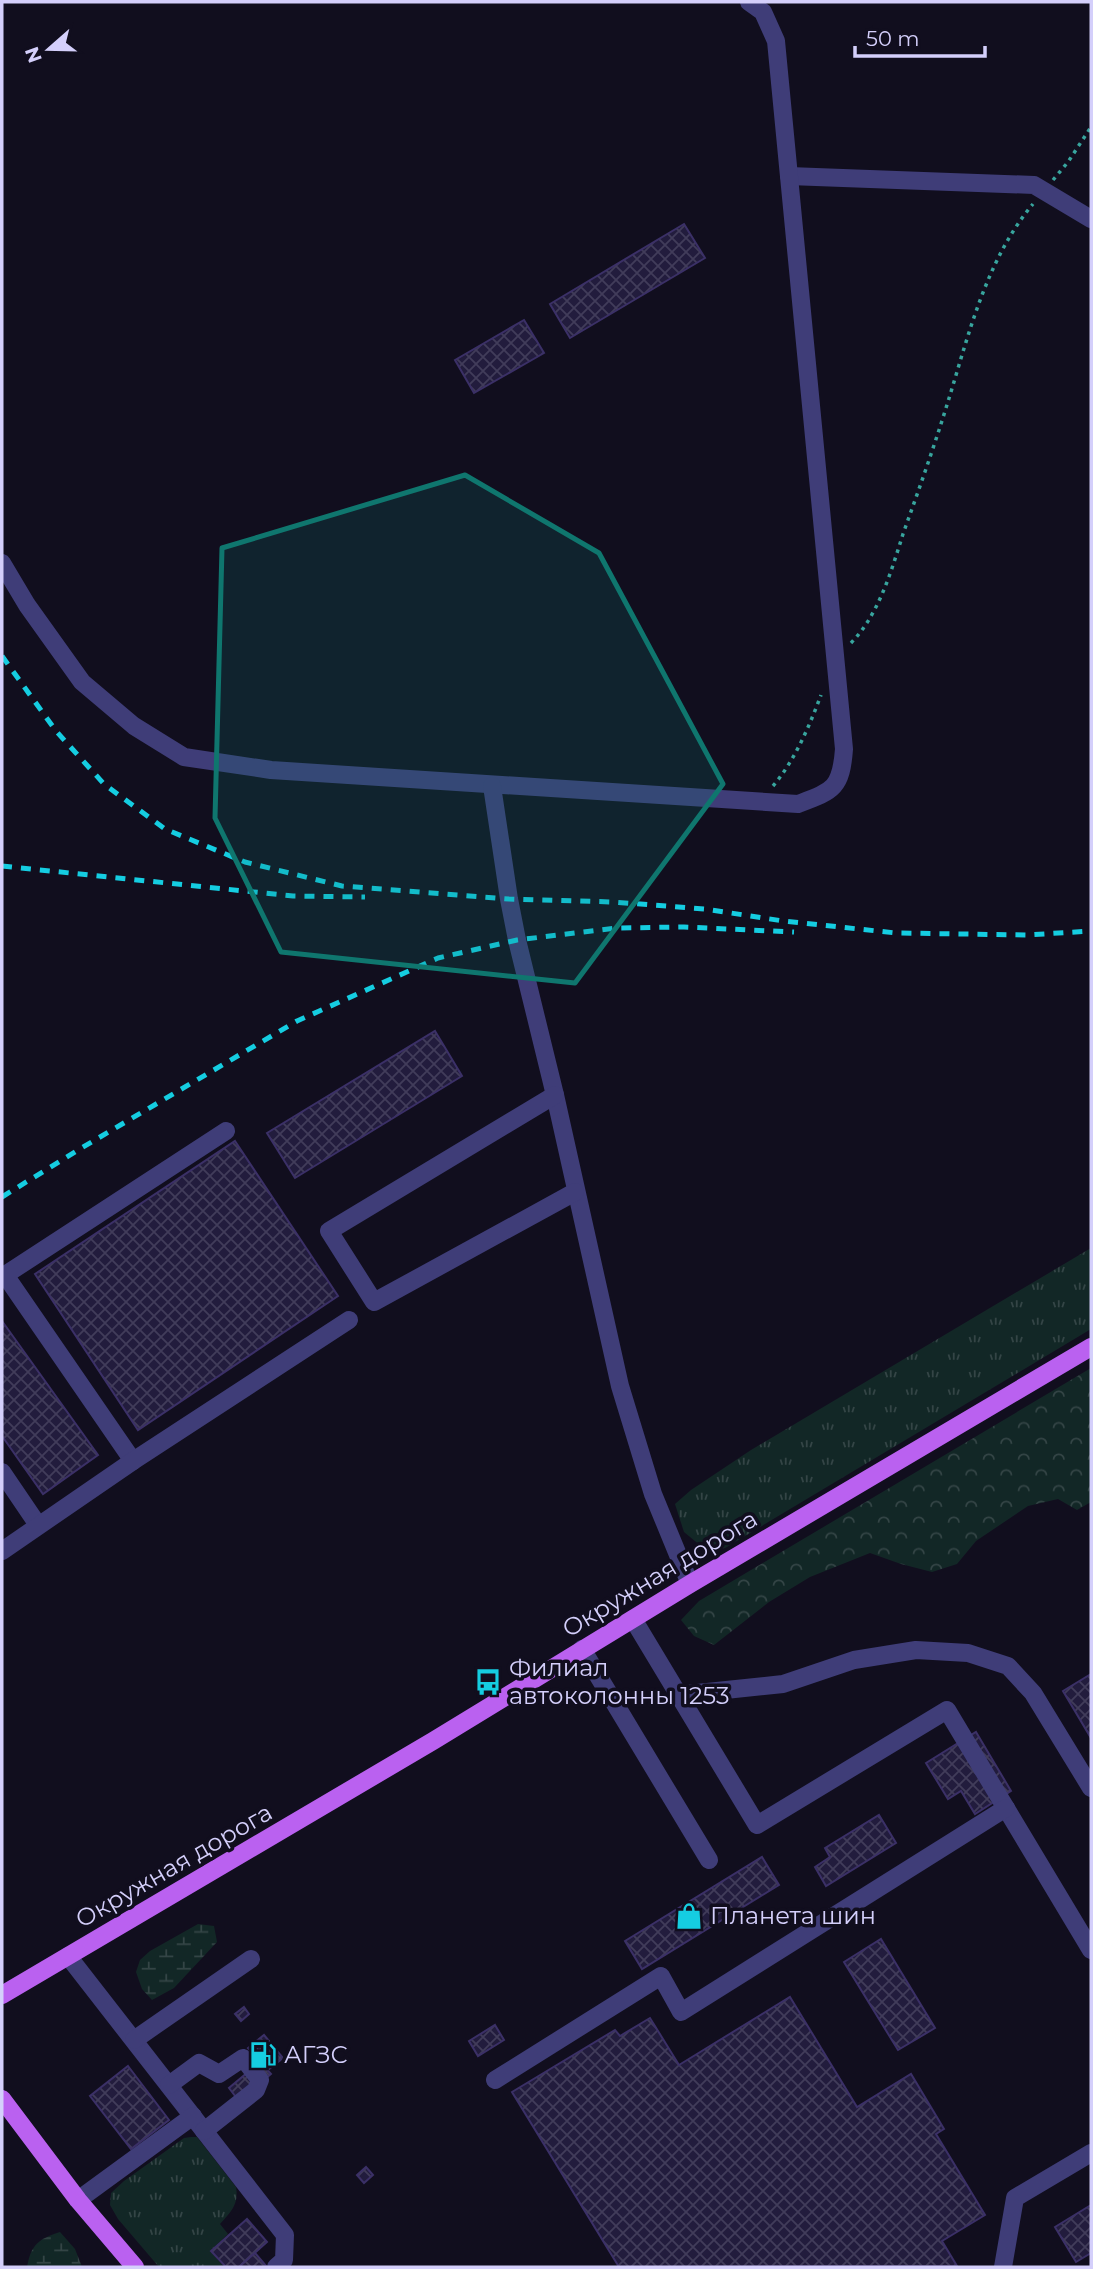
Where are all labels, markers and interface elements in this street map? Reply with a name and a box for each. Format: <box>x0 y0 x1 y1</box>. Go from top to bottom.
north arrow <box>14 14 84 84</box>
scale bar <box>855 14 984 58</box>
text: 50 m <box>866 26 920 51</box>
text: N <box>20 43 47 66</box>
street label: Окружная дорога <box>557 1504 762 1643</box>
place label: Филиал автоколонны 1253 <box>509 1653 730 1710</box>
bus stop icon: Филиал автоколонны 1253 <box>473 1667 503 1697</box>
street label: Окружная дорога <box>70 1797 277 1934</box>
shop icon: Планета шин <box>674 1901 704 1931</box>
place label: Планета шин <box>710 1901 876 1930</box>
fuel station icon: АГЗС <box>248 2040 278 2070</box>
place label: АГЗС <box>284 2040 348 2069</box>

